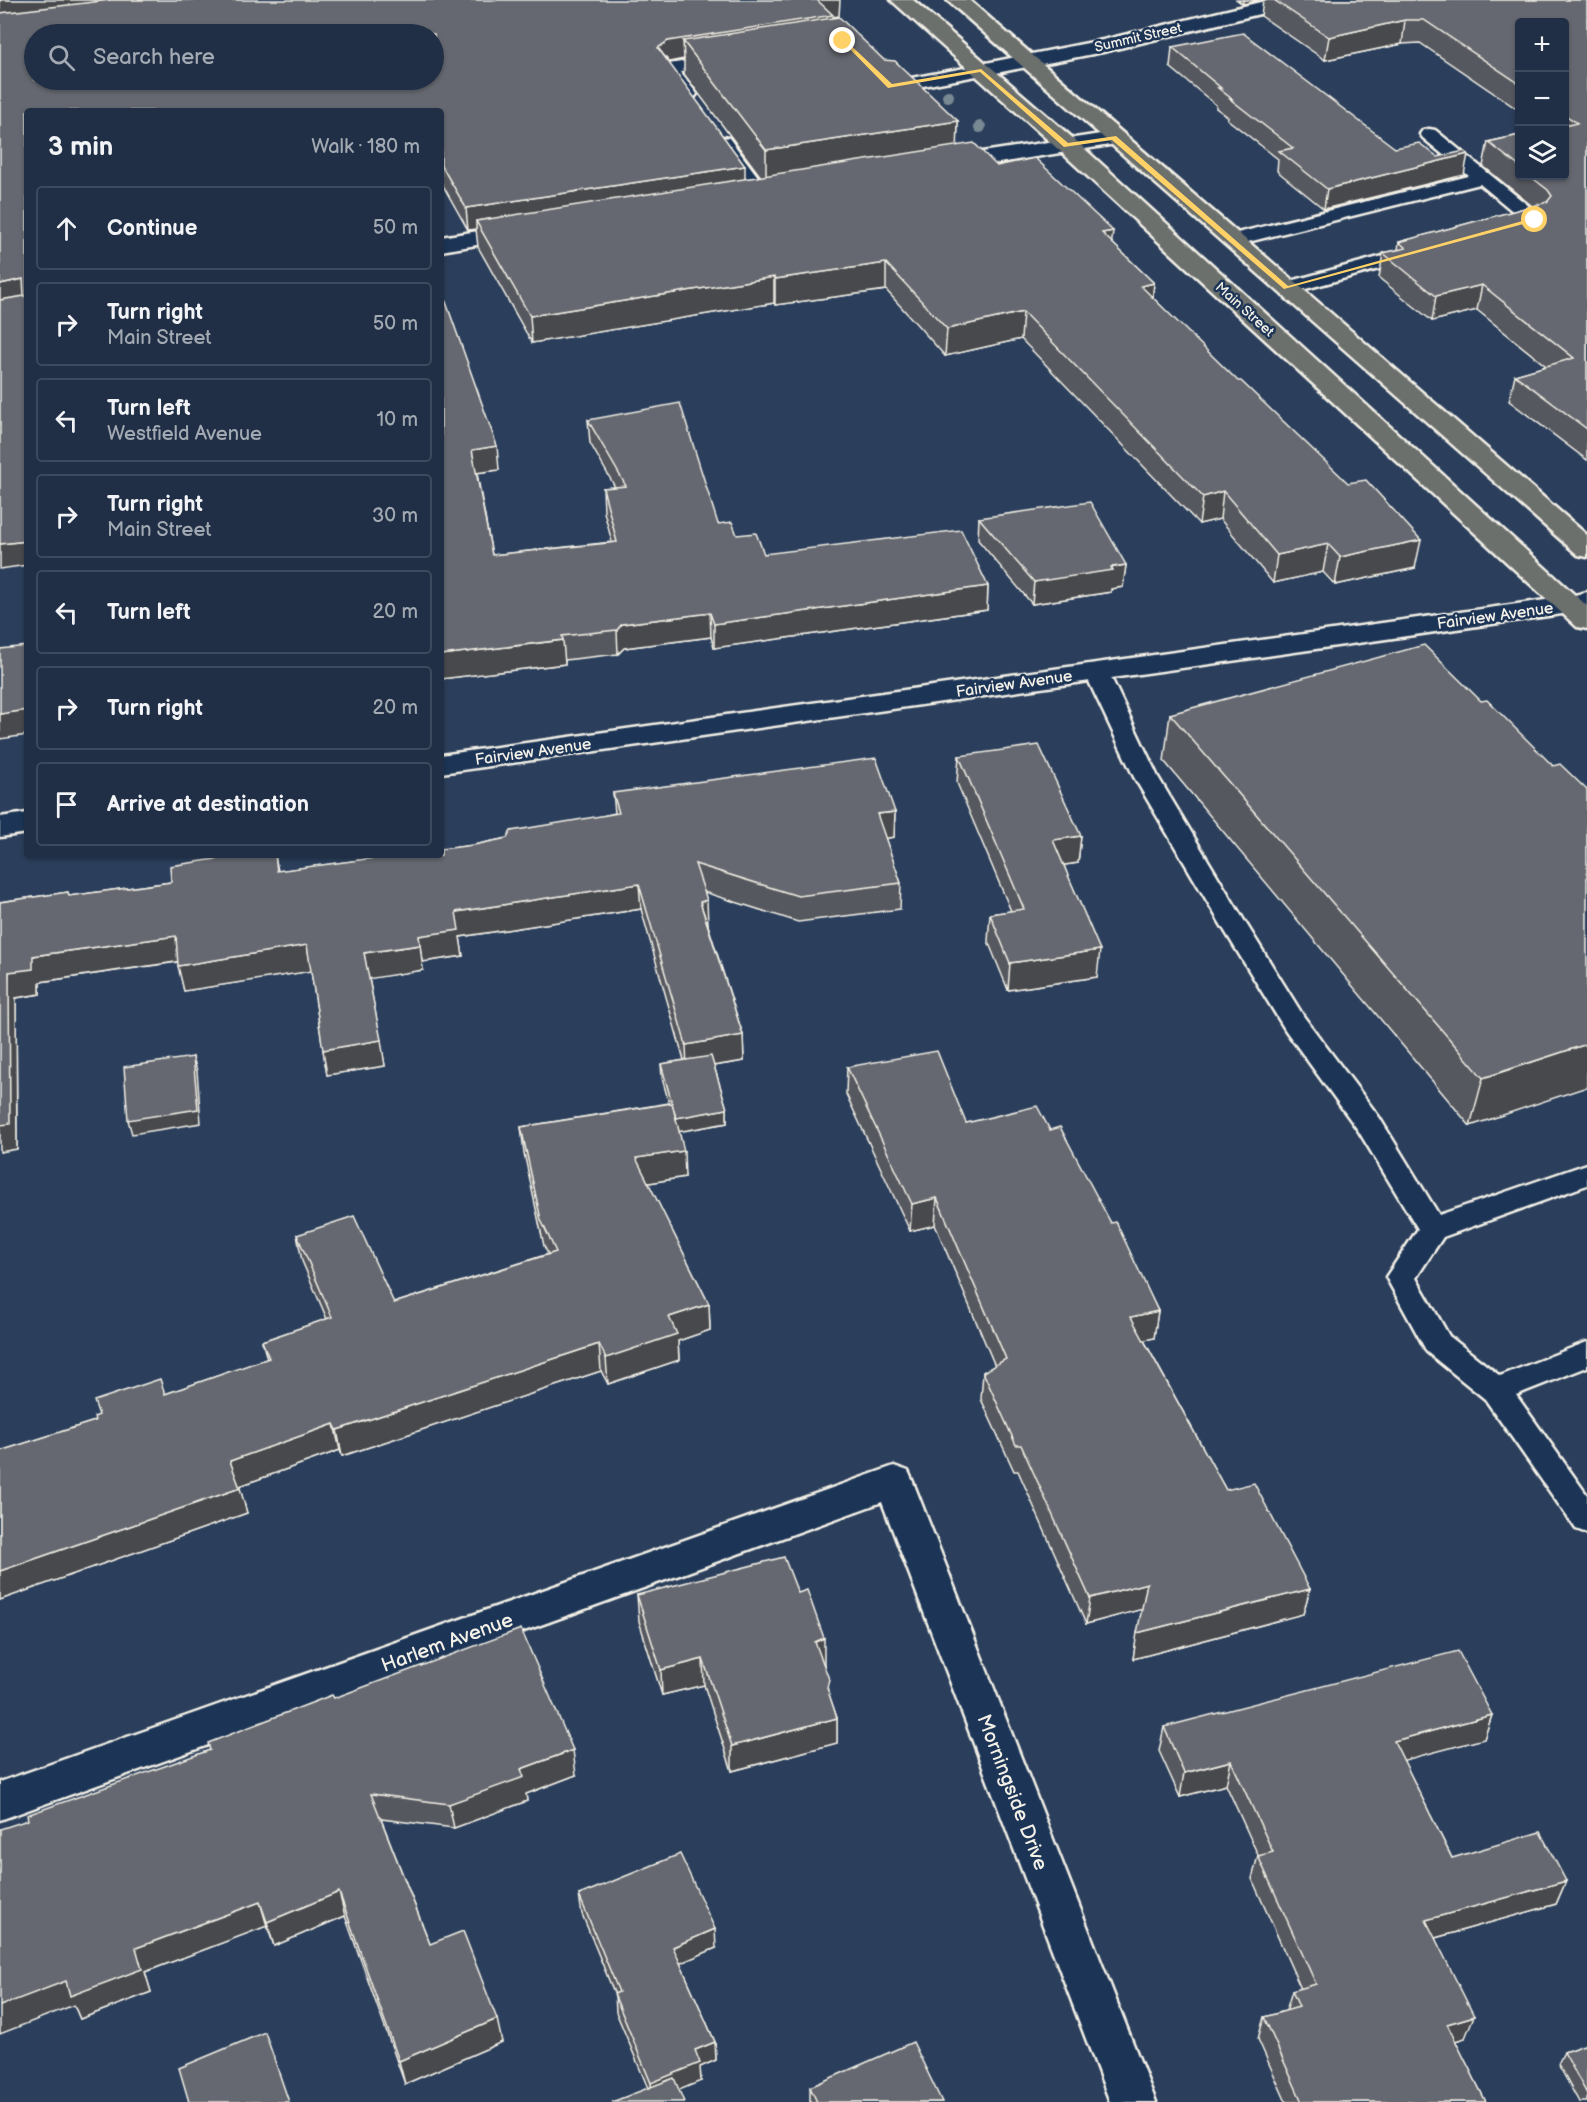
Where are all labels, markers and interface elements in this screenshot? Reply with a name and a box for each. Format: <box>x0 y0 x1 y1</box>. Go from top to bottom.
map controls <box>1515 18 1569 180</box>
button: + <box>1515 18 1569 72</box>
street label: Summit Street <box>1093 19 1184 56</box>
search box <box>24 24 444 90</box>
route end <box>829 27 855 53</box>
icon: search <box>45 41 78 74</box>
text: Search here <box>93 44 215 71</box>
button: − <box>1515 72 1569 126</box>
button: layers <box>1515 126 1569 180</box>
text: 3 min <box>48 132 113 163</box>
text: Walk · 180 m <box>311 135 420 159</box>
route start <box>1521 206 1547 232</box>
icon: ahead <box>50 212 83 245</box>
text: Continue <box>107 215 197 242</box>
text: 50 m <box>373 216 418 240</box>
street label: Main Street <box>1212 279 1278 341</box>
text: Turn right <box>107 299 203 326</box>
icon: right <box>50 308 83 341</box>
text: 50 m <box>373 312 418 336</box>
text: Main Street <box>107 326 211 350</box>
text: Turn left <box>107 395 191 422</box>
icon: left <box>50 404 83 437</box>
text: 10 m <box>377 408 418 432</box>
text: Westfield Avenue <box>107 422 262 446</box>
text: Turn right <box>107 491 203 518</box>
icon: right <box>50 500 83 533</box>
text: 30 m <box>372 504 418 528</box>
text: Main Street <box>107 518 211 542</box>
icon: left <box>50 596 83 629</box>
text: Turn left <box>107 599 191 626</box>
street label: Fairview Avenue <box>1436 599 1555 634</box>
text: 20 m <box>373 600 418 624</box>
street label: Fairview Avenue <box>955 667 1074 702</box>
icon: right <box>50 692 83 725</box>
text: Turn right <box>107 695 203 722</box>
text: 20 m <box>373 696 418 720</box>
street label: Fairview Avenue <box>474 735 593 770</box>
icon: arrive <box>50 788 83 821</box>
text: Arrive at destination <box>107 791 309 818</box>
street label: Harlem Avenue <box>378 1608 517 1678</box>
street label: Morningside Drive <box>971 1711 1053 1874</box>

